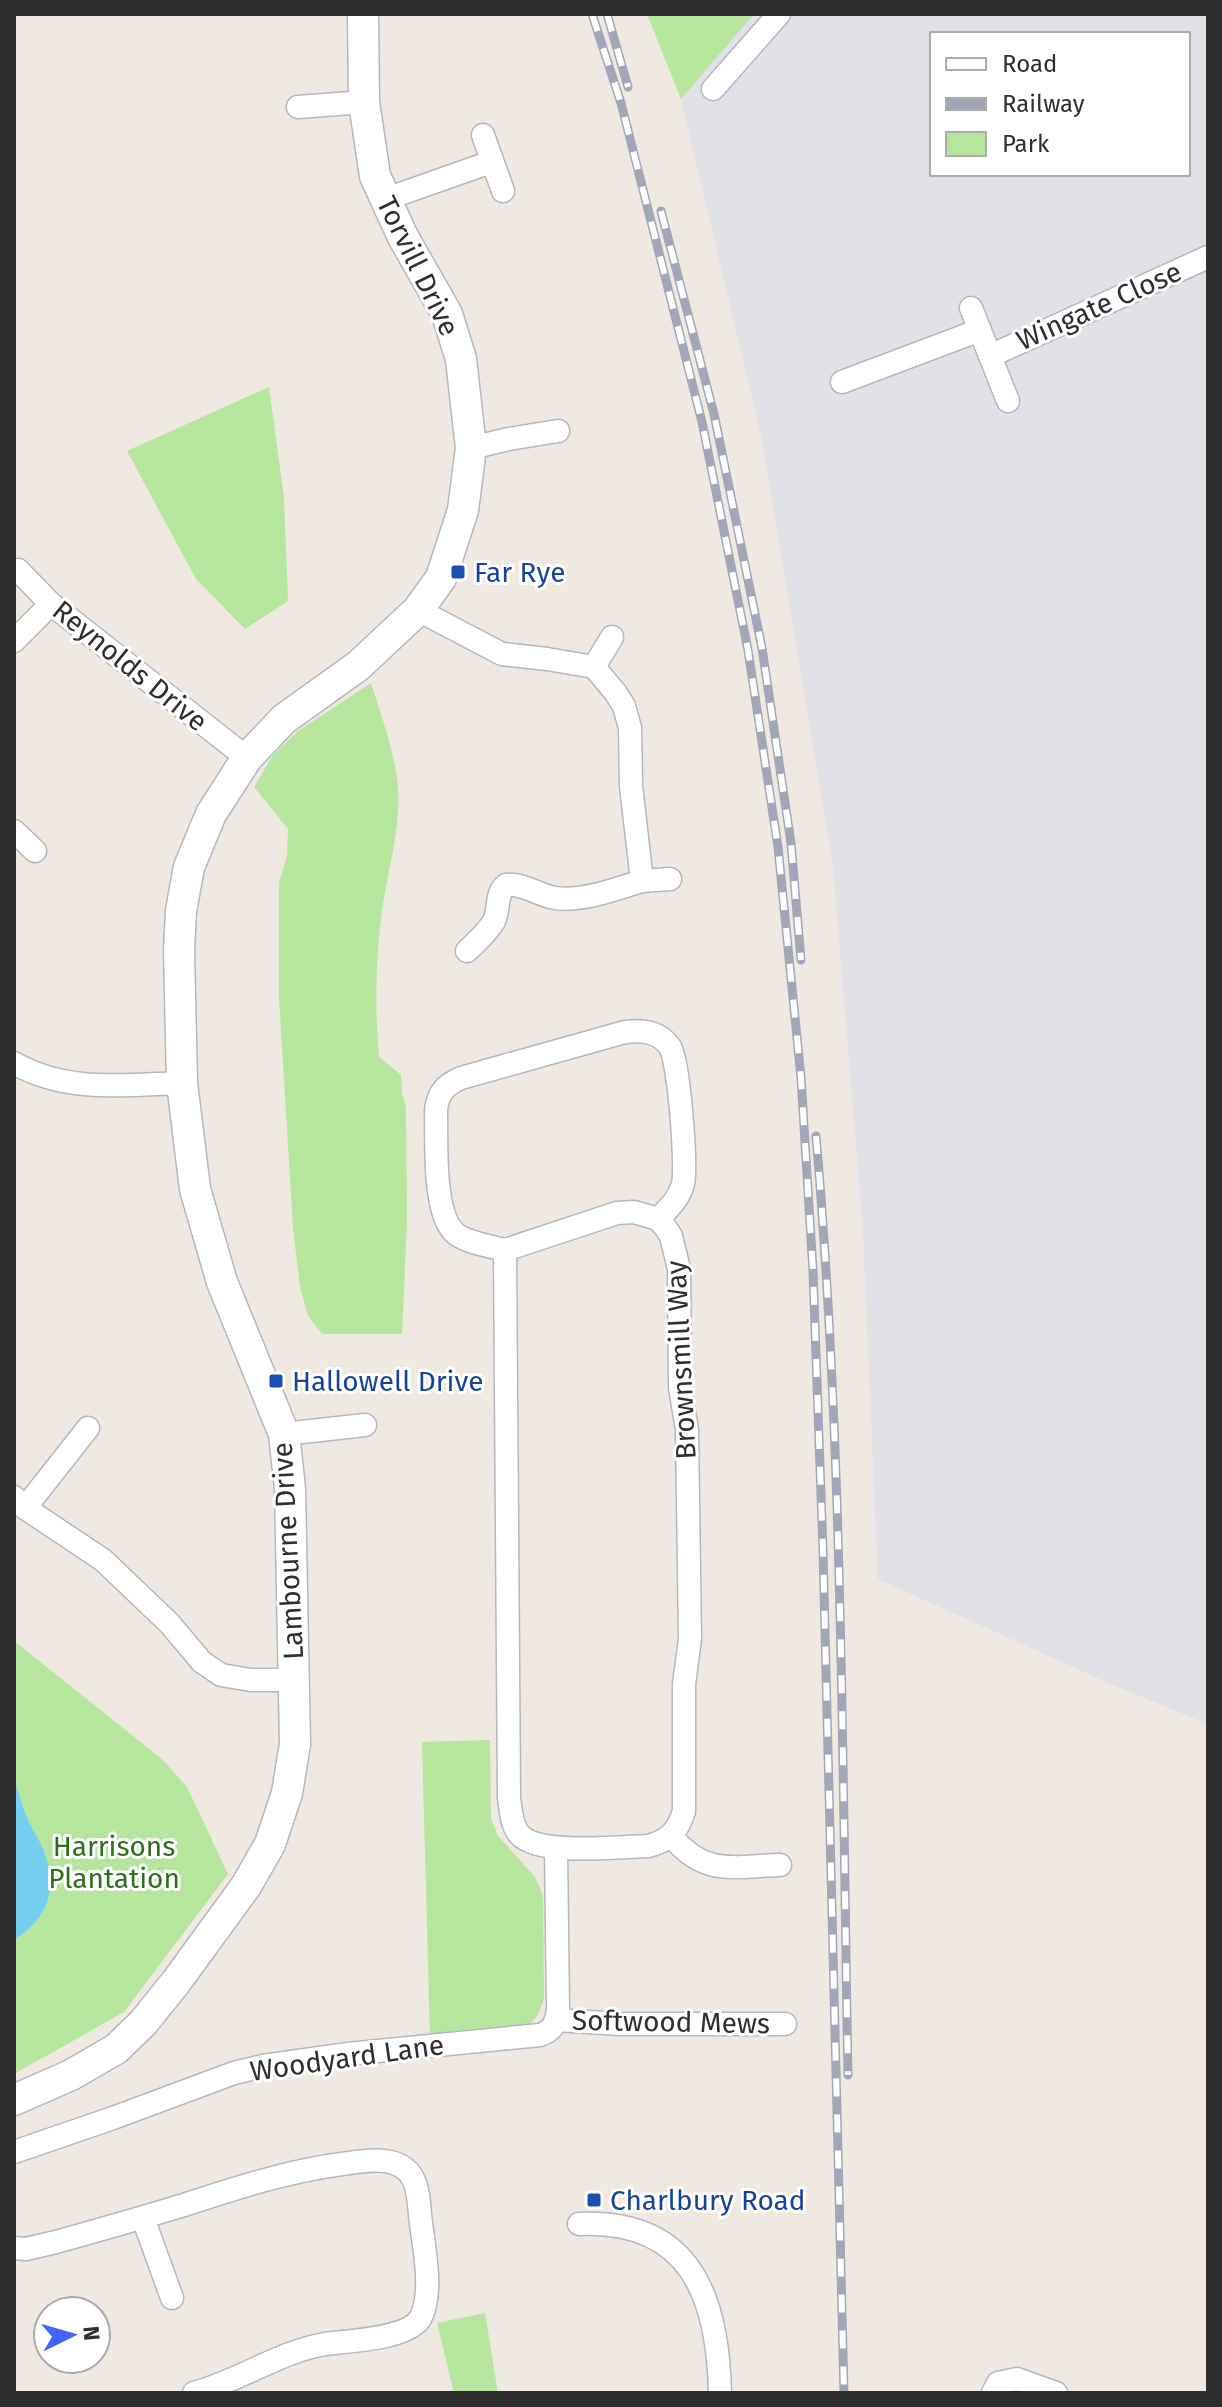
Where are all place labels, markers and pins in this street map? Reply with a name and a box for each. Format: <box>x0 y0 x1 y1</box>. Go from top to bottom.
place label: Far Rye <box>474 556 565 589</box>
marker: Far Rye <box>449 563 467 581</box>
place label: Hallowell Drive <box>292 1365 483 1398</box>
marker: Hallowell Drive <box>267 1372 285 1390</box>
place label: Charlbury Road <box>610 2184 806 2217</box>
marker: Charlbury Road <box>585 2191 603 2209</box>

